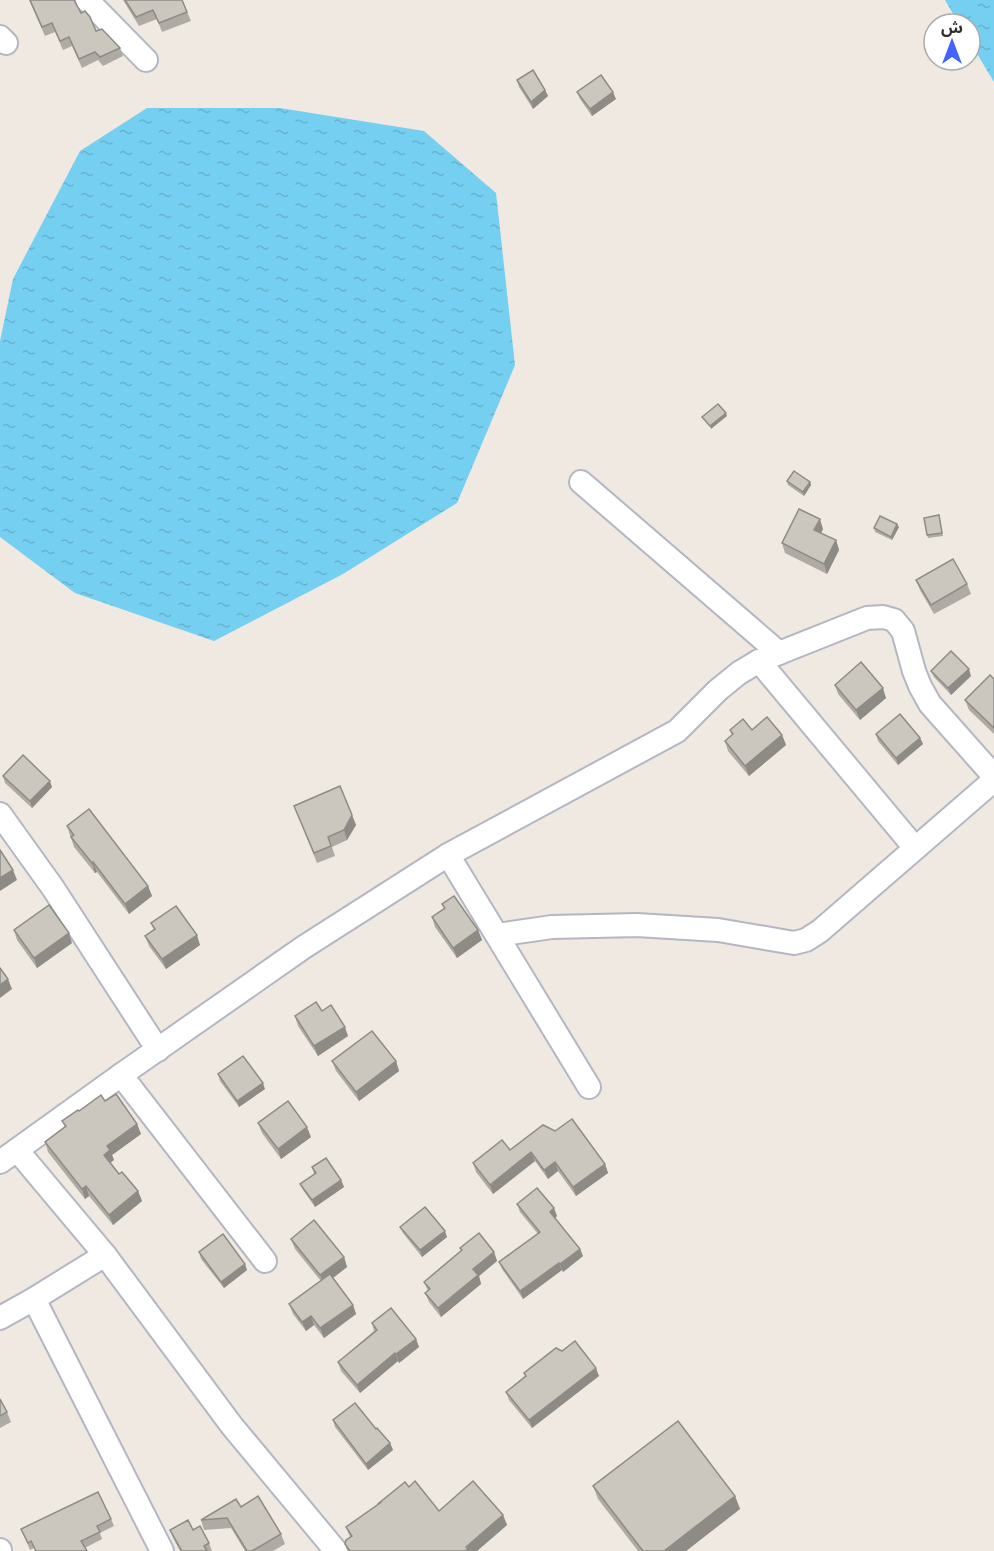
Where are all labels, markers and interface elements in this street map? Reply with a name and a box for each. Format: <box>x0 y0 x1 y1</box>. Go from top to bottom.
north arrow <box>922 12 982 72</box>
text: ش <box>941 17 963 37</box>

